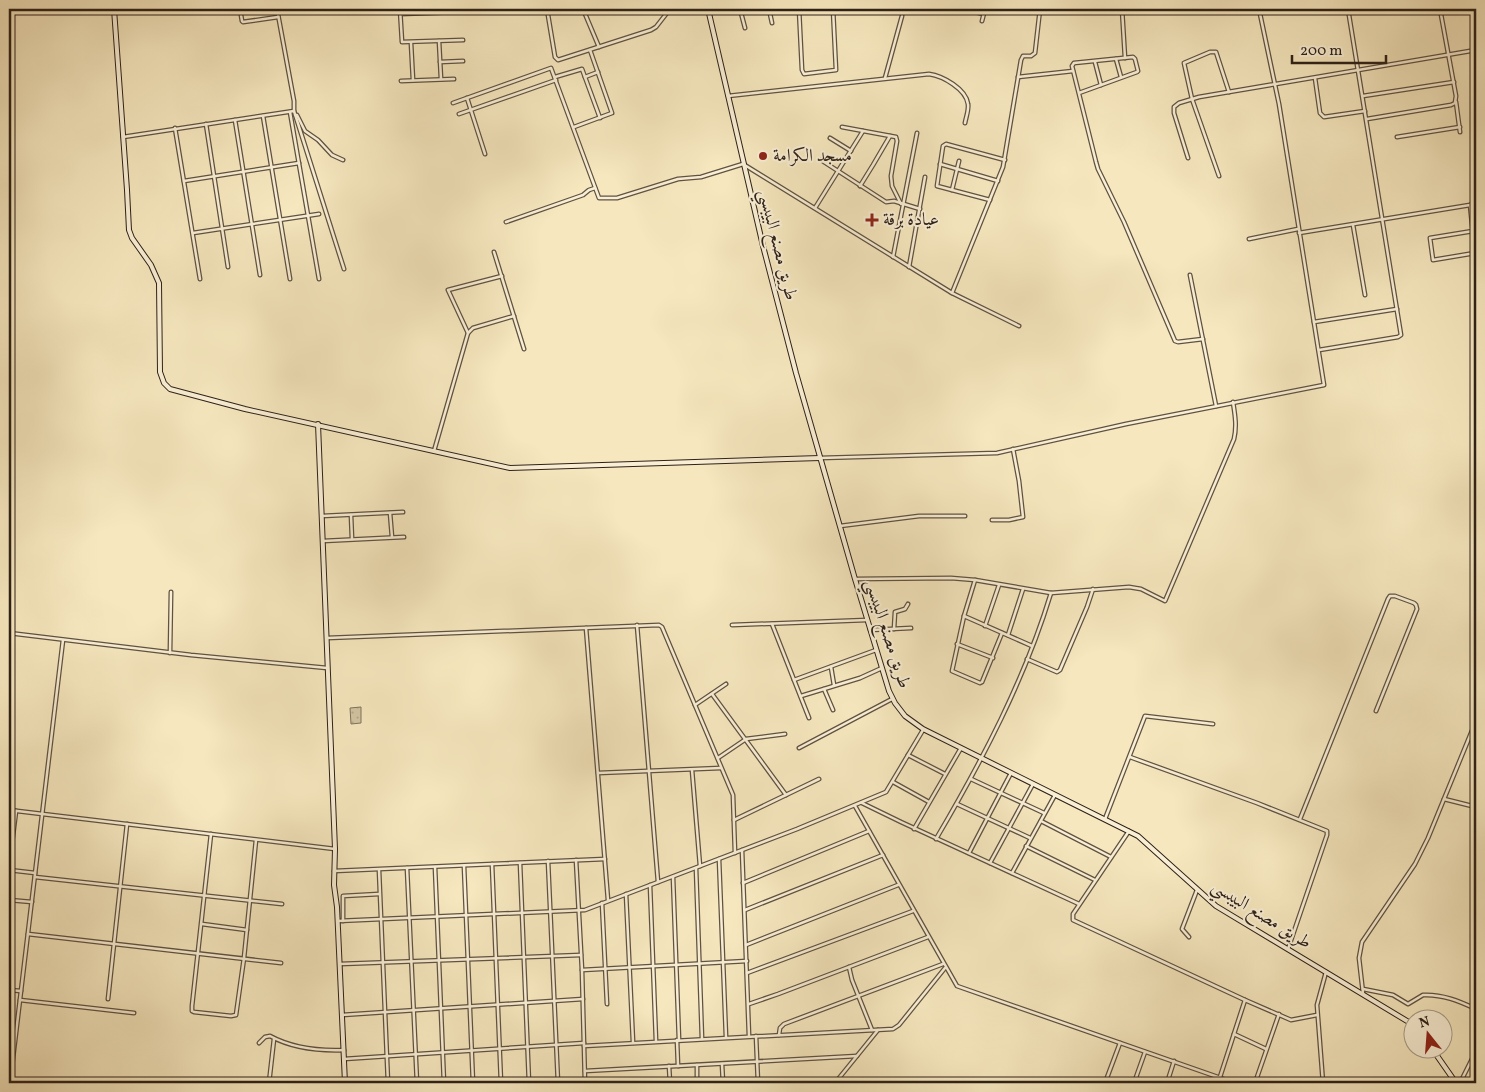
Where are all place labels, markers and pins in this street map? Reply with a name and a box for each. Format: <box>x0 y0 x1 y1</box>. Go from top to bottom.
place label: مسجد الكرامة <box>773 144 852 169</box>
marker: مسجد الكرامة <box>757 150 769 162</box>
place label: عيادة برقة <box>883 208 939 233</box>
marker: عيادة برقة <box>865 213 879 227</box>

